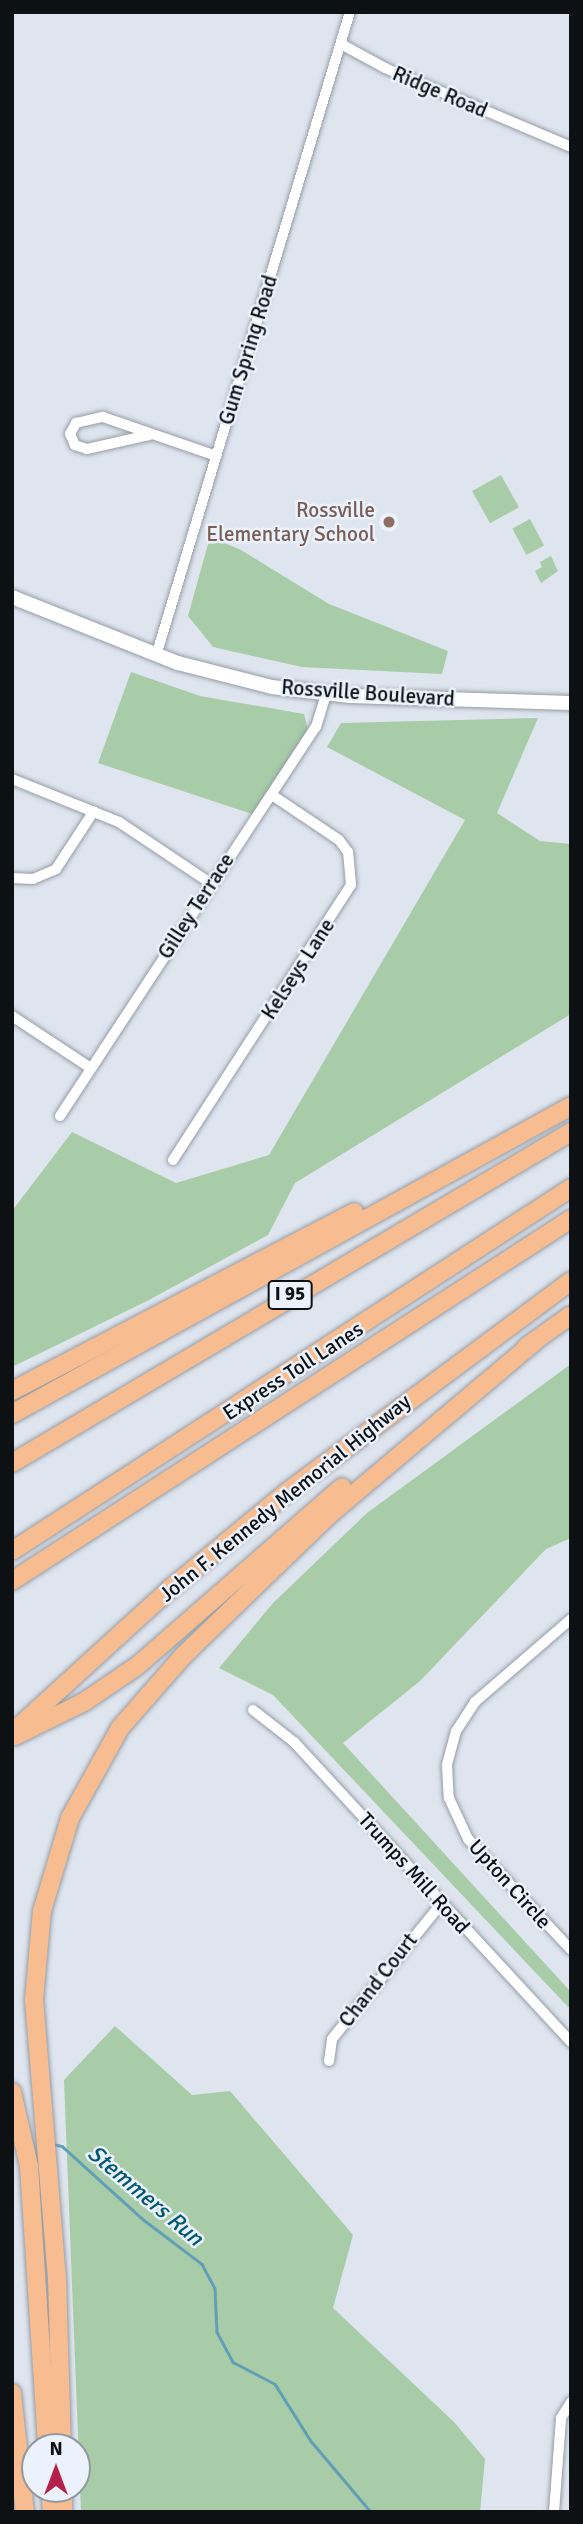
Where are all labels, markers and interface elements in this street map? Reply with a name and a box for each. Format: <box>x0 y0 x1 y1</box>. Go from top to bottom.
street label: Ridge Road <box>389 61 491 123</box>
street label: Gum Spring Road <box>213 272 283 428</box>
place label: Rossville Elementary School <box>206 497 375 547</box>
marker: Rossville Elementary School <box>381 514 397 530</box>
street label: Rossville Boulevard <box>280 674 456 712</box>
street label: Gilley Terrace <box>152 848 240 964</box>
street label: Kelseys Lane <box>256 914 340 1024</box>
road number: I 95 <box>267 1280 313 1310</box>
street label: Express Toll Lanes <box>218 1316 368 1426</box>
street label: John F. Kennedy Memorial Highway <box>154 1389 416 1607</box>
street label: Trumps Mill Road <box>353 1807 475 1939</box>
street label: Upton Circle <box>463 1834 557 1934</box>
street label: Chand Court <box>333 1928 423 2032</box>
water label: Stemmers Run <box>82 2140 208 2252</box>
north arrow <box>21 2433 91 2503</box>
text: N <box>49 2437 63 2461</box>

